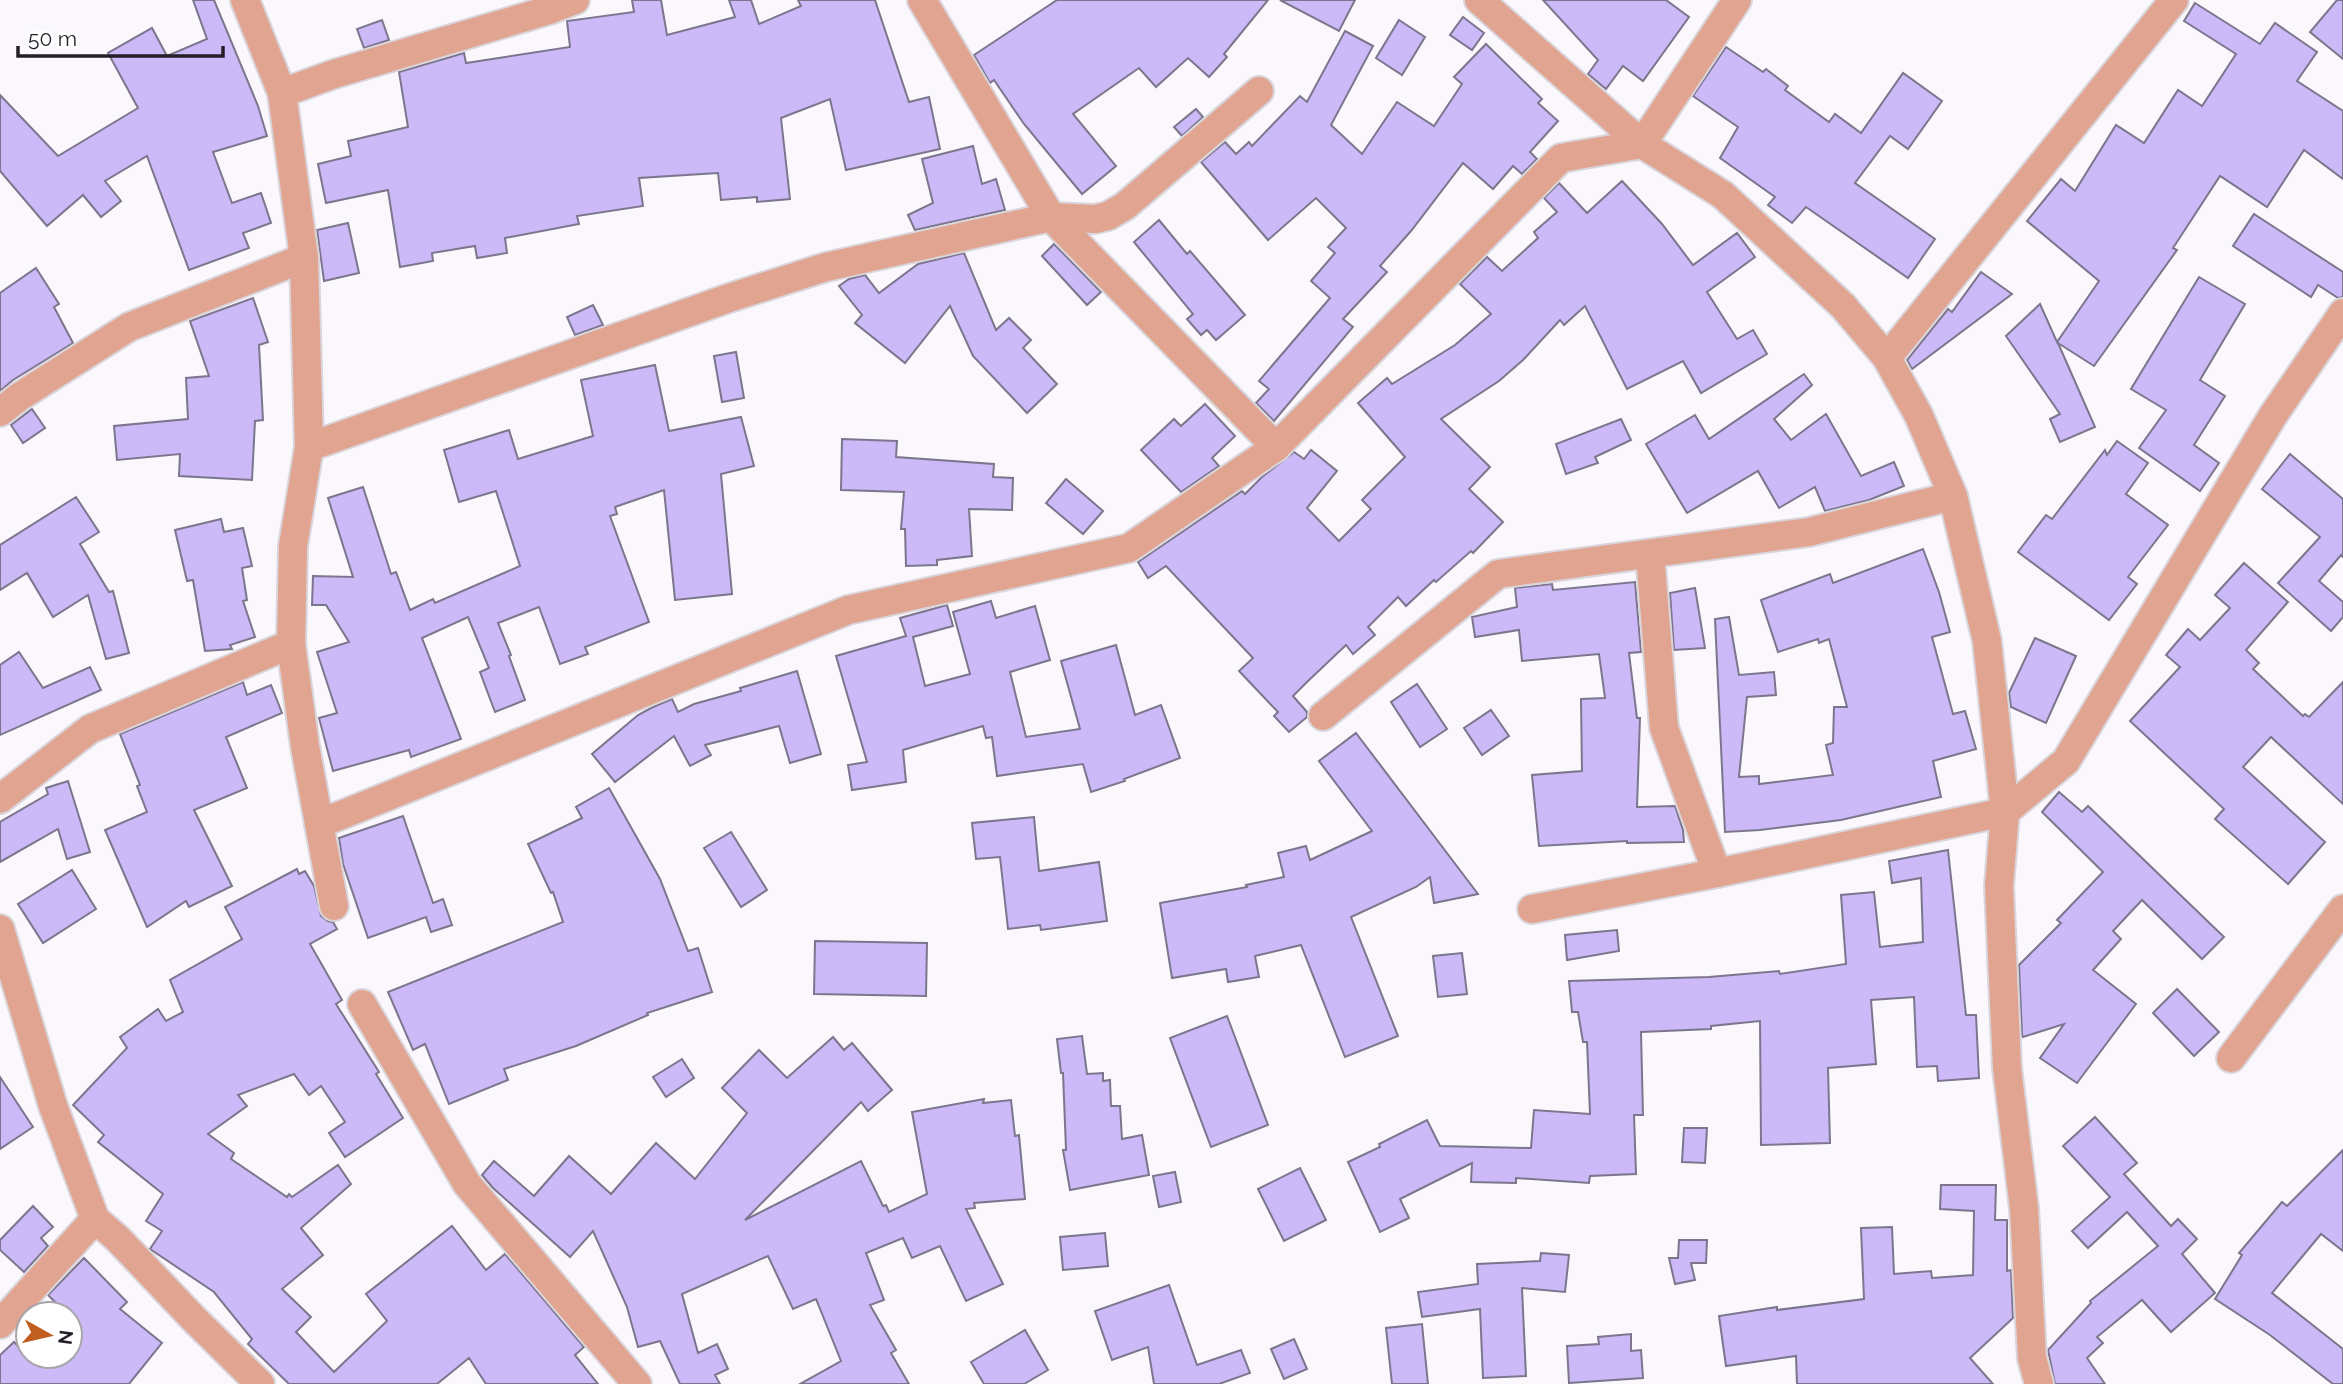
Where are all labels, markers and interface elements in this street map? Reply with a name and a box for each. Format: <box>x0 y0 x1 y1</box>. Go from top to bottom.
scale bar <box>18 14 222 58</box>
text: 50 m <box>28 26 77 51</box>
north arrow <box>14 1300 84 1370</box>
text: N <box>54 1329 78 1346</box>

